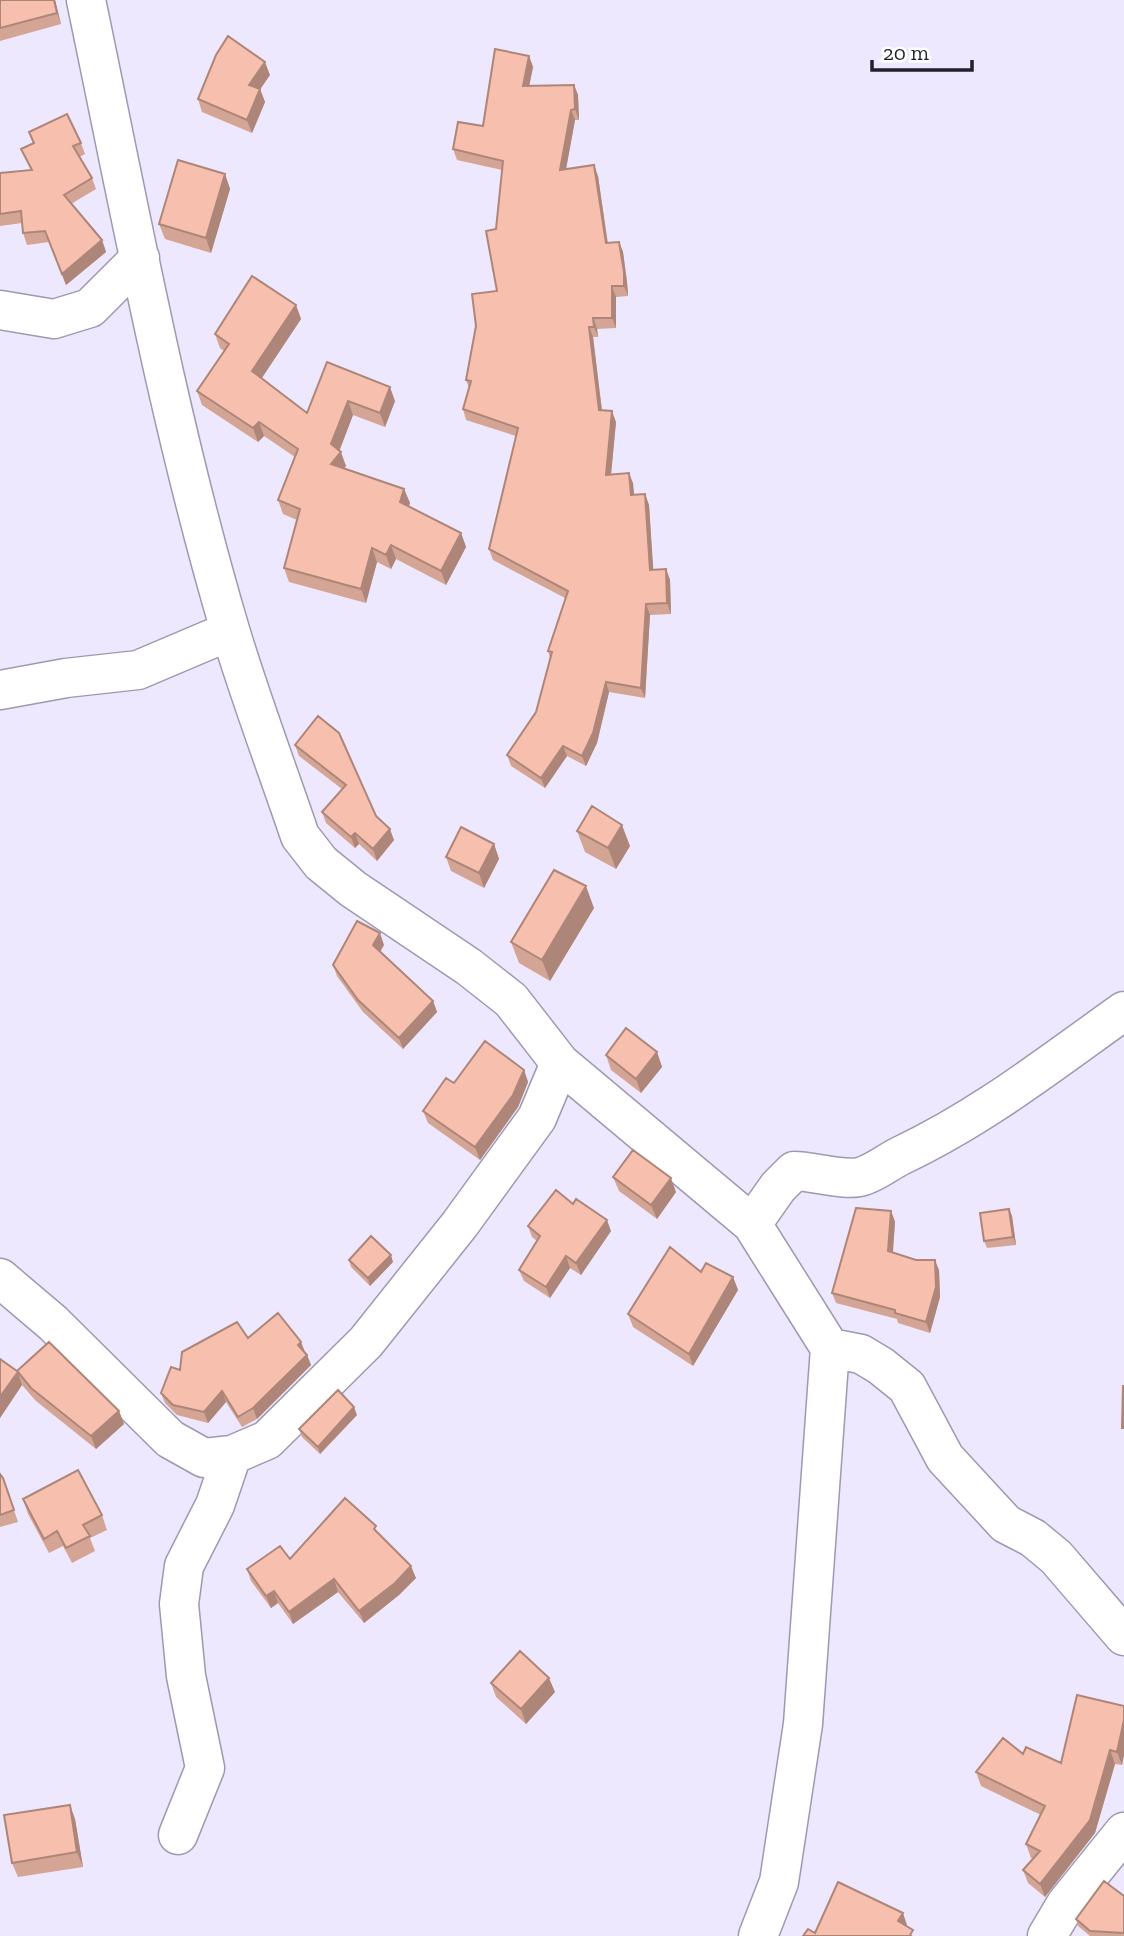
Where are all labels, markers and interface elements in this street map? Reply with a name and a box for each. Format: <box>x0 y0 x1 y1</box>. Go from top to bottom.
scale bar <box>872 28 972 72</box>
text: 20 m <box>883 40 929 65</box>

